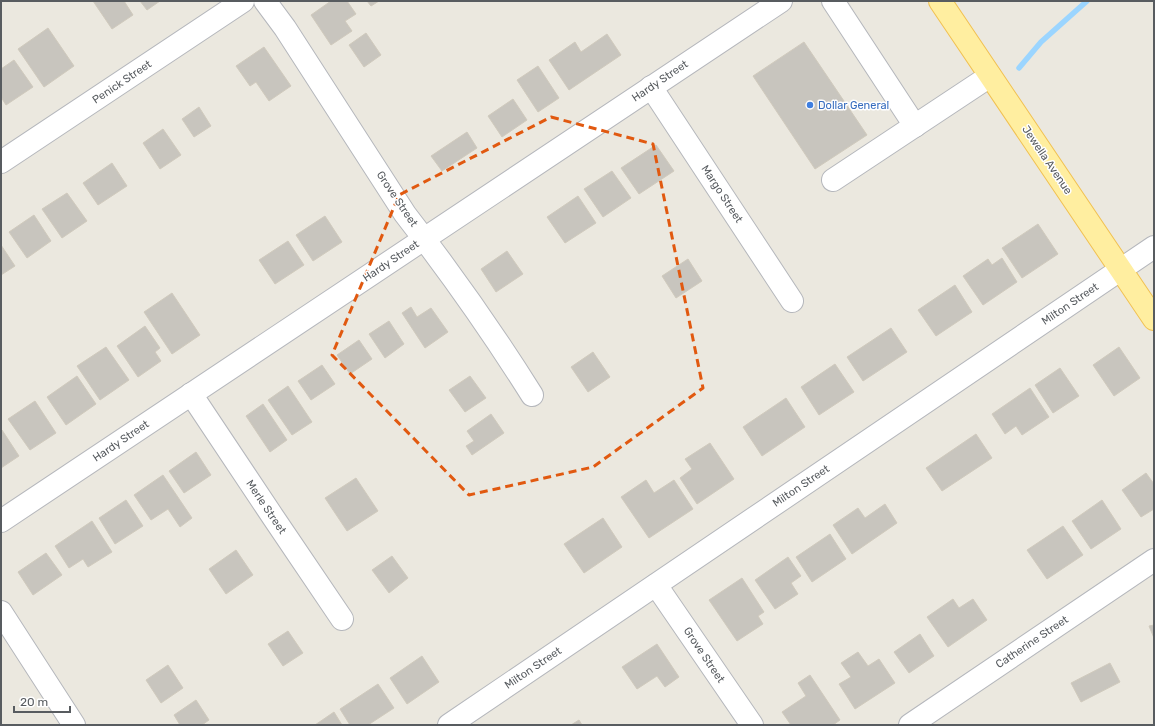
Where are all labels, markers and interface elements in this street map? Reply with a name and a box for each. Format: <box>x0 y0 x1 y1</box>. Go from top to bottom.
street label: Penick Street <box>90 57 155 107</box>
street label: Hardy Street <box>629 57 691 105</box>
place label: Dollar General <box>818 99 889 112</box>
marker: Dollar General <box>805 100 815 110</box>
street label: Jewella Avenue <box>1019 123 1075 197</box>
street label: Margo Street <box>699 163 746 226</box>
street label: Grove Street <box>374 169 421 230</box>
street label: Hardy Street <box>360 237 422 285</box>
street label: Milton Street <box>1039 280 1102 328</box>
street label: Hardy Street <box>90 417 152 465</box>
street label: Milton Street <box>770 462 833 510</box>
street label: Merle Street <box>243 477 289 537</box>
street label: Catherine Street <box>993 613 1071 671</box>
street label: Grove Street <box>681 625 728 686</box>
street label: Milton Street <box>502 644 565 692</box>
scale bar <box>14 688 70 714</box>
text: 20 m <box>20 695 48 709</box>

